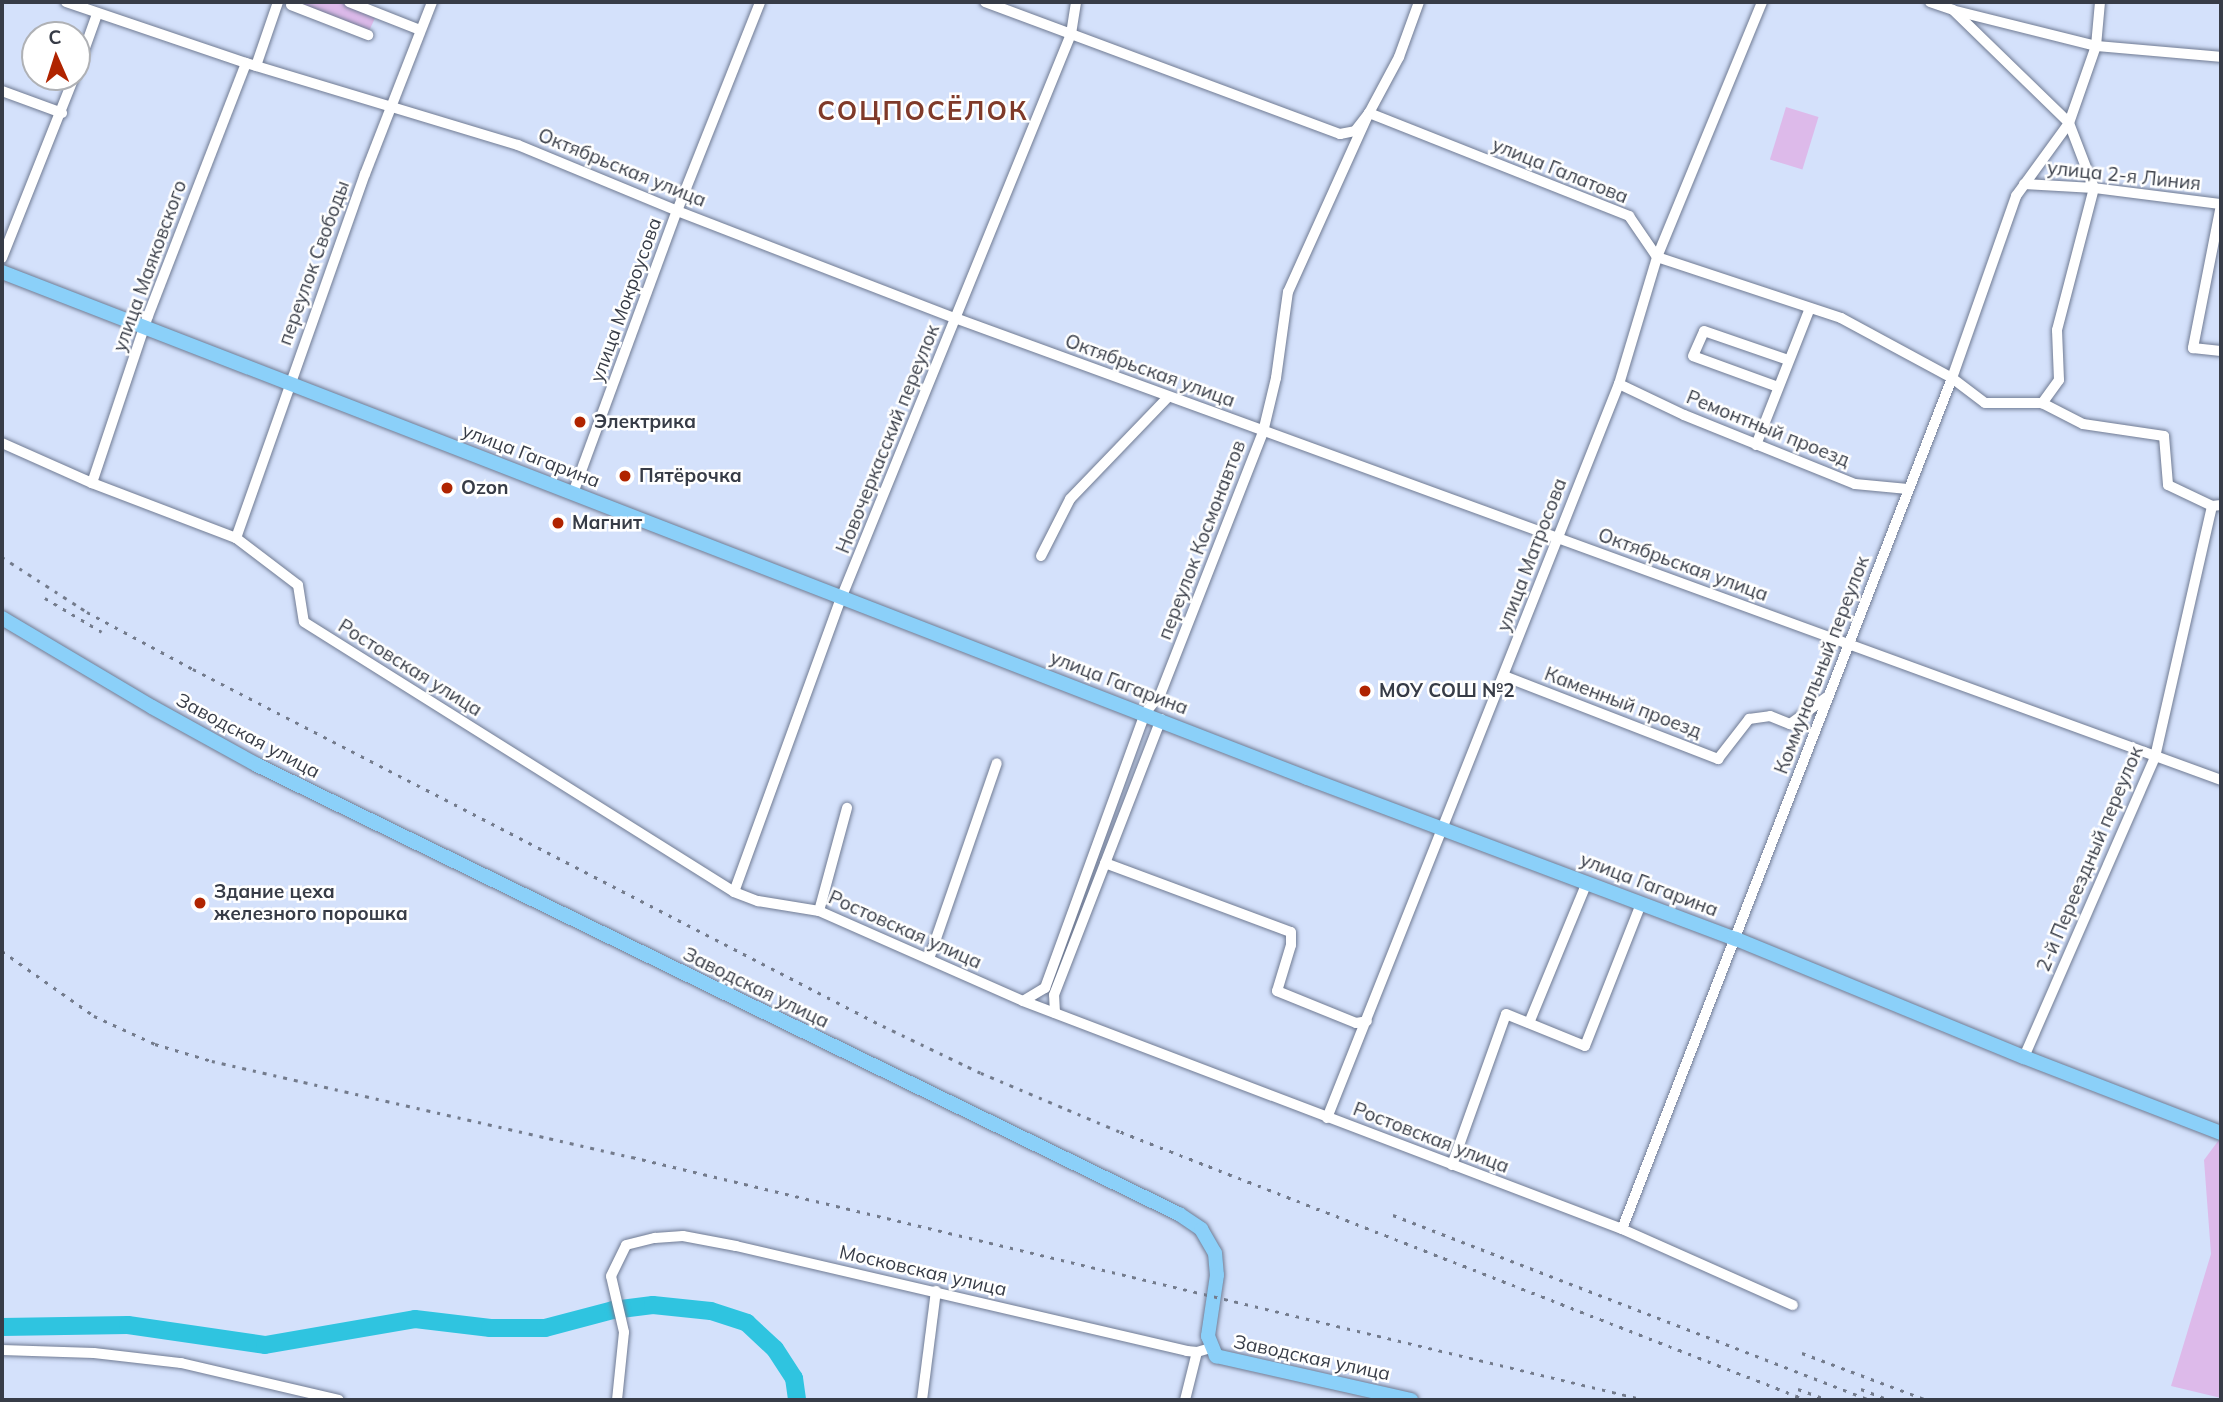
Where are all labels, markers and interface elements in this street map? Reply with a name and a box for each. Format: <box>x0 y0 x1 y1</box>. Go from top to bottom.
north arrow <box>21 21 91 91</box>
text: С <box>48 25 62 49</box>
district label: СОЦПОСЁЛОК <box>818 95 1028 127</box>
street label: Октябрьская улица <box>535 124 709 212</box>
street label: улица Галатова <box>1489 133 1631 209</box>
street label: улица 2-я Линия <box>2046 157 2202 195</box>
street label: улица Маяковского <box>108 177 192 355</box>
street label: переулок Свободы <box>274 178 354 348</box>
street label: улица Мокроусова <box>586 215 666 385</box>
street label: Новочеркасский переулок <box>832 321 944 557</box>
street label: Октябрьская улица <box>1062 330 1238 412</box>
street label: Ремонтный проезд <box>1683 386 1853 472</box>
place label: Электрика <box>594 411 696 433</box>
marker: Электрика <box>572 414 588 430</box>
street label: улица Гагарина <box>459 419 603 493</box>
street label: переулок Космонавтов <box>1153 437 1251 643</box>
place label: Пятёрочка <box>639 465 742 487</box>
marker: Пятёрочка <box>617 468 633 484</box>
street label: улица Матросова <box>1492 475 1572 635</box>
place label: Ozon <box>461 477 508 499</box>
marker: Ozon <box>439 480 455 496</box>
place label: Магнит <box>572 512 642 534</box>
marker: Магнит <box>550 515 566 531</box>
street label: Октябрьская улица <box>1595 524 1771 606</box>
street label: Коммунальный переулок <box>1770 553 1874 777</box>
street label: Ростовская улица <box>334 615 486 721</box>
street label: улица Гагарина <box>1047 646 1191 720</box>
street label: Каменный проезд <box>1541 663 1705 743</box>
place label: МОУ СОШ №2 <box>1379 680 1515 702</box>
marker: МОУ СОШ №2 <box>1357 683 1373 699</box>
street label: Заводская улица <box>172 689 324 783</box>
street label: 2-й Переездный переулок <box>2032 743 2148 975</box>
street label: улица Гагарина <box>1577 848 1721 922</box>
place label: Здание цеха железного порошка <box>214 881 408 925</box>
street label: Ростовская улица <box>825 886 985 974</box>
marker: Здание цеха железного порошка <box>192 895 208 911</box>
street label: Заводская улица <box>679 943 833 1033</box>
street label: Ростовская улица <box>1350 1098 1512 1178</box>
street label: Московская улица <box>837 1241 1009 1301</box>
street label: Заводская улица <box>1232 1330 1392 1386</box>

